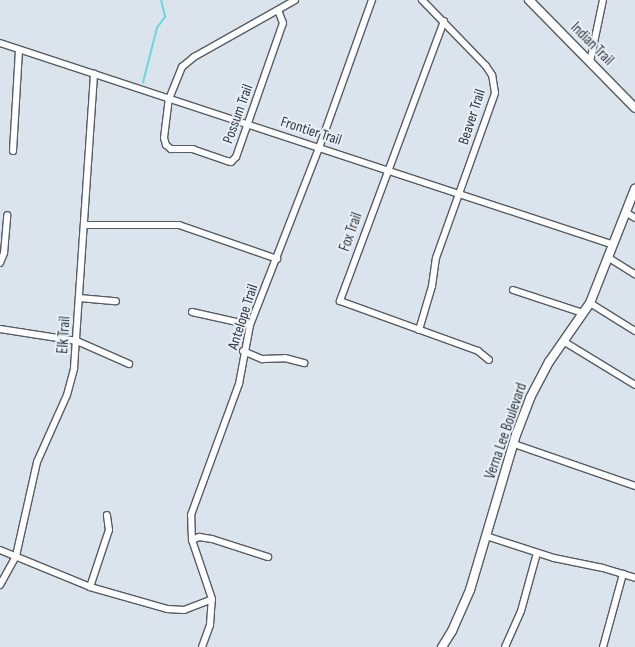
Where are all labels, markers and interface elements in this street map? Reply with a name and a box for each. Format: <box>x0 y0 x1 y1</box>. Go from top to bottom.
street label: Indian Trail <box>567 19 617 69</box>
street label: Possum Trail <box>219 82 257 146</box>
street label: Beaver Trail <box>455 87 489 147</box>
street label: Frontier Trail <box>278 113 344 149</box>
street label: Fox Trail <box>336 210 366 254</box>
street label: Antelope Trail <box>224 282 262 352</box>
street label: Elk Trail <box>54 316 74 354</box>
street label: Verna Lee Boulevard <box>481 381 531 481</box>

